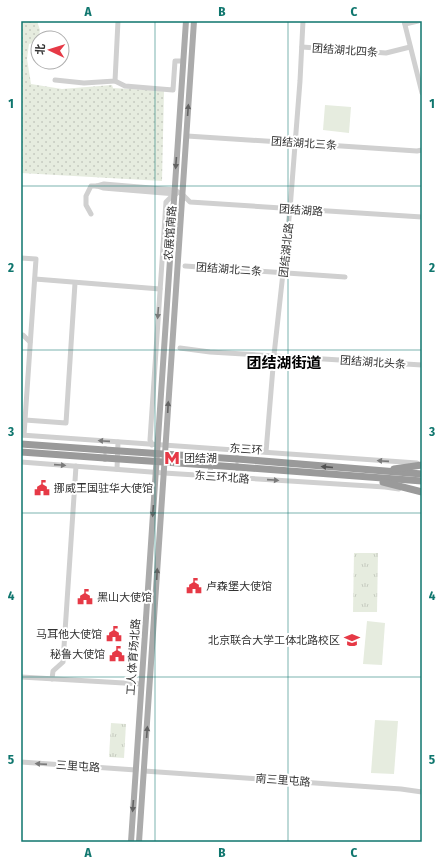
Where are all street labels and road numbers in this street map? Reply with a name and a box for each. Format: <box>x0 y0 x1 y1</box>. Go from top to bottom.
street label: 团结湖北四条 <box>312 42 378 59</box>
street label: 团结湖北三条 <box>271 135 337 152</box>
street label: 团结湖路 <box>279 202 323 219</box>
street label: 农展馆南路 <box>162 205 179 261</box>
street label: 团结湖北路 <box>277 222 296 278</box>
street label: 团结湖北二条 <box>196 261 262 278</box>
street label: 团结湖北头条 <box>340 354 406 371</box>
street label: 东三环 <box>229 442 263 457</box>
street label: 东三环北路 <box>194 469 250 486</box>
street label: 工人体育场北路 <box>124 618 143 696</box>
street label: 三里屯路 <box>56 758 100 775</box>
street label: 南三里屯路 <box>255 772 311 789</box>

